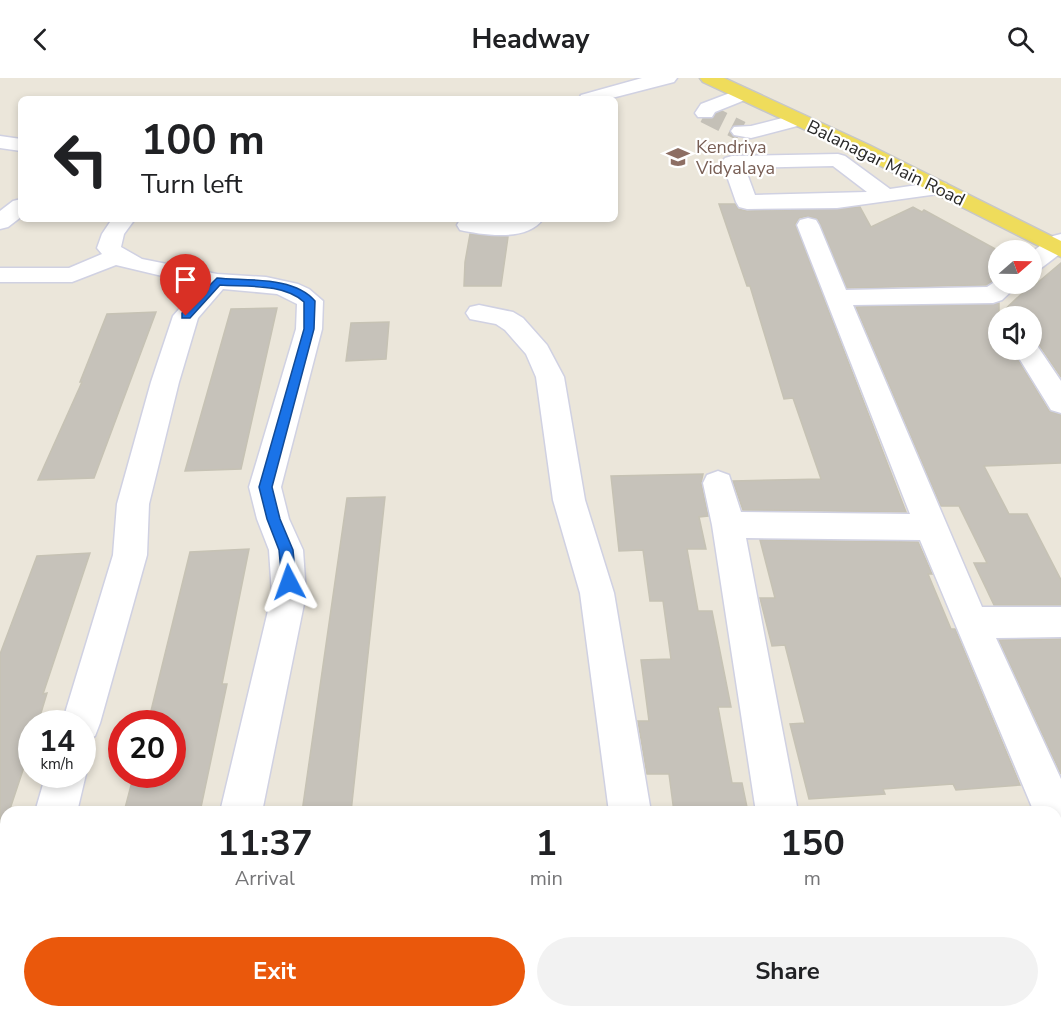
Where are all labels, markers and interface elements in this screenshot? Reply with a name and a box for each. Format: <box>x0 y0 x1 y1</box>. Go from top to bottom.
text: Headway <box>471 21 590 58</box>
icon: back <box>24 23 57 56</box>
icon: search <box>1004 23 1037 56</box>
text: 100 m <box>141 112 265 169</box>
street label: Balanagar Main Road <box>803 114 969 212</box>
icon: left <box>42 120 120 198</box>
place label: Kendriya Vidyalaya <box>695 135 775 180</box>
school or university icon: Kendriya Vidyalaya <box>665 144 691 170</box>
text: Turn left <box>141 166 242 203</box>
north arrow <box>988 240 1042 294</box>
map controls <box>988 240 1042 360</box>
pin <box>160 254 211 316</box>
icon: arrive <box>169 263 202 296</box>
button: sound <box>988 306 1042 360</box>
position arrow <box>257 550 321 614</box>
speed limit sign: 20 <box>108 710 186 788</box>
text: 14 <box>39 721 75 762</box>
text: km/h <box>40 754 74 774</box>
text: 11:37 <box>217 819 313 868</box>
text: 1 <box>535 819 557 868</box>
text: 150 <box>780 819 845 868</box>
text: Arrival <box>235 865 295 892</box>
text: min <box>530 865 563 892</box>
text: m <box>804 865 821 892</box>
button: Exit <box>24 937 525 1006</box>
button: Share <box>537 937 1038 1006</box>

